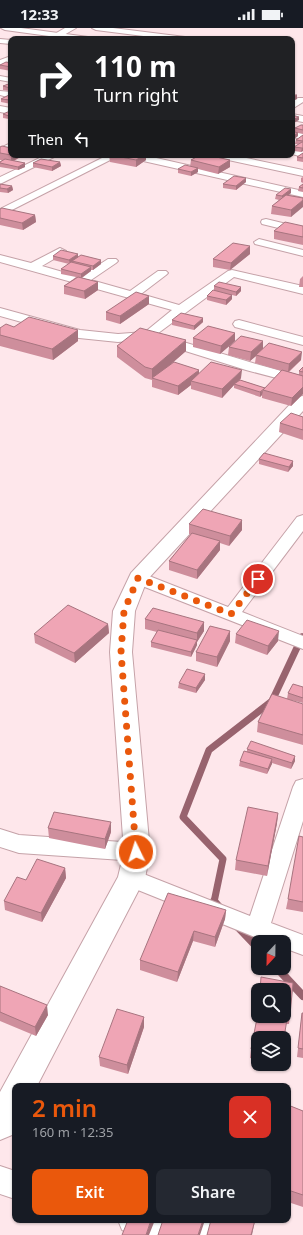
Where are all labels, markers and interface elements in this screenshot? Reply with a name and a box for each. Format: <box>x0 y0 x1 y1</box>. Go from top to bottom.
text: 12:33 <box>20 4 59 24</box>
text: 110 m <box>94 47 177 85</box>
icon: right <box>28 52 80 104</box>
text: Turn right <box>94 83 178 107</box>
icon: left <box>71 128 93 150</box>
text: Then <box>28 129 63 149</box>
pin <box>241 562 275 596</box>
icon: arrive <box>247 568 269 590</box>
position arrow <box>115 831 157 873</box>
north arrow <box>251 935 291 975</box>
map controls <box>251 935 291 1071</box>
button: search <box>251 983 291 1023</box>
button: layers <box>251 1031 291 1071</box>
text: 2 min <box>32 1091 97 1124</box>
button: close <box>229 1096 271 1138</box>
text: 160 m · 12:35 <box>32 1123 113 1141</box>
button: Exit <box>32 1169 148 1215</box>
button: Share <box>156 1169 271 1215</box>

